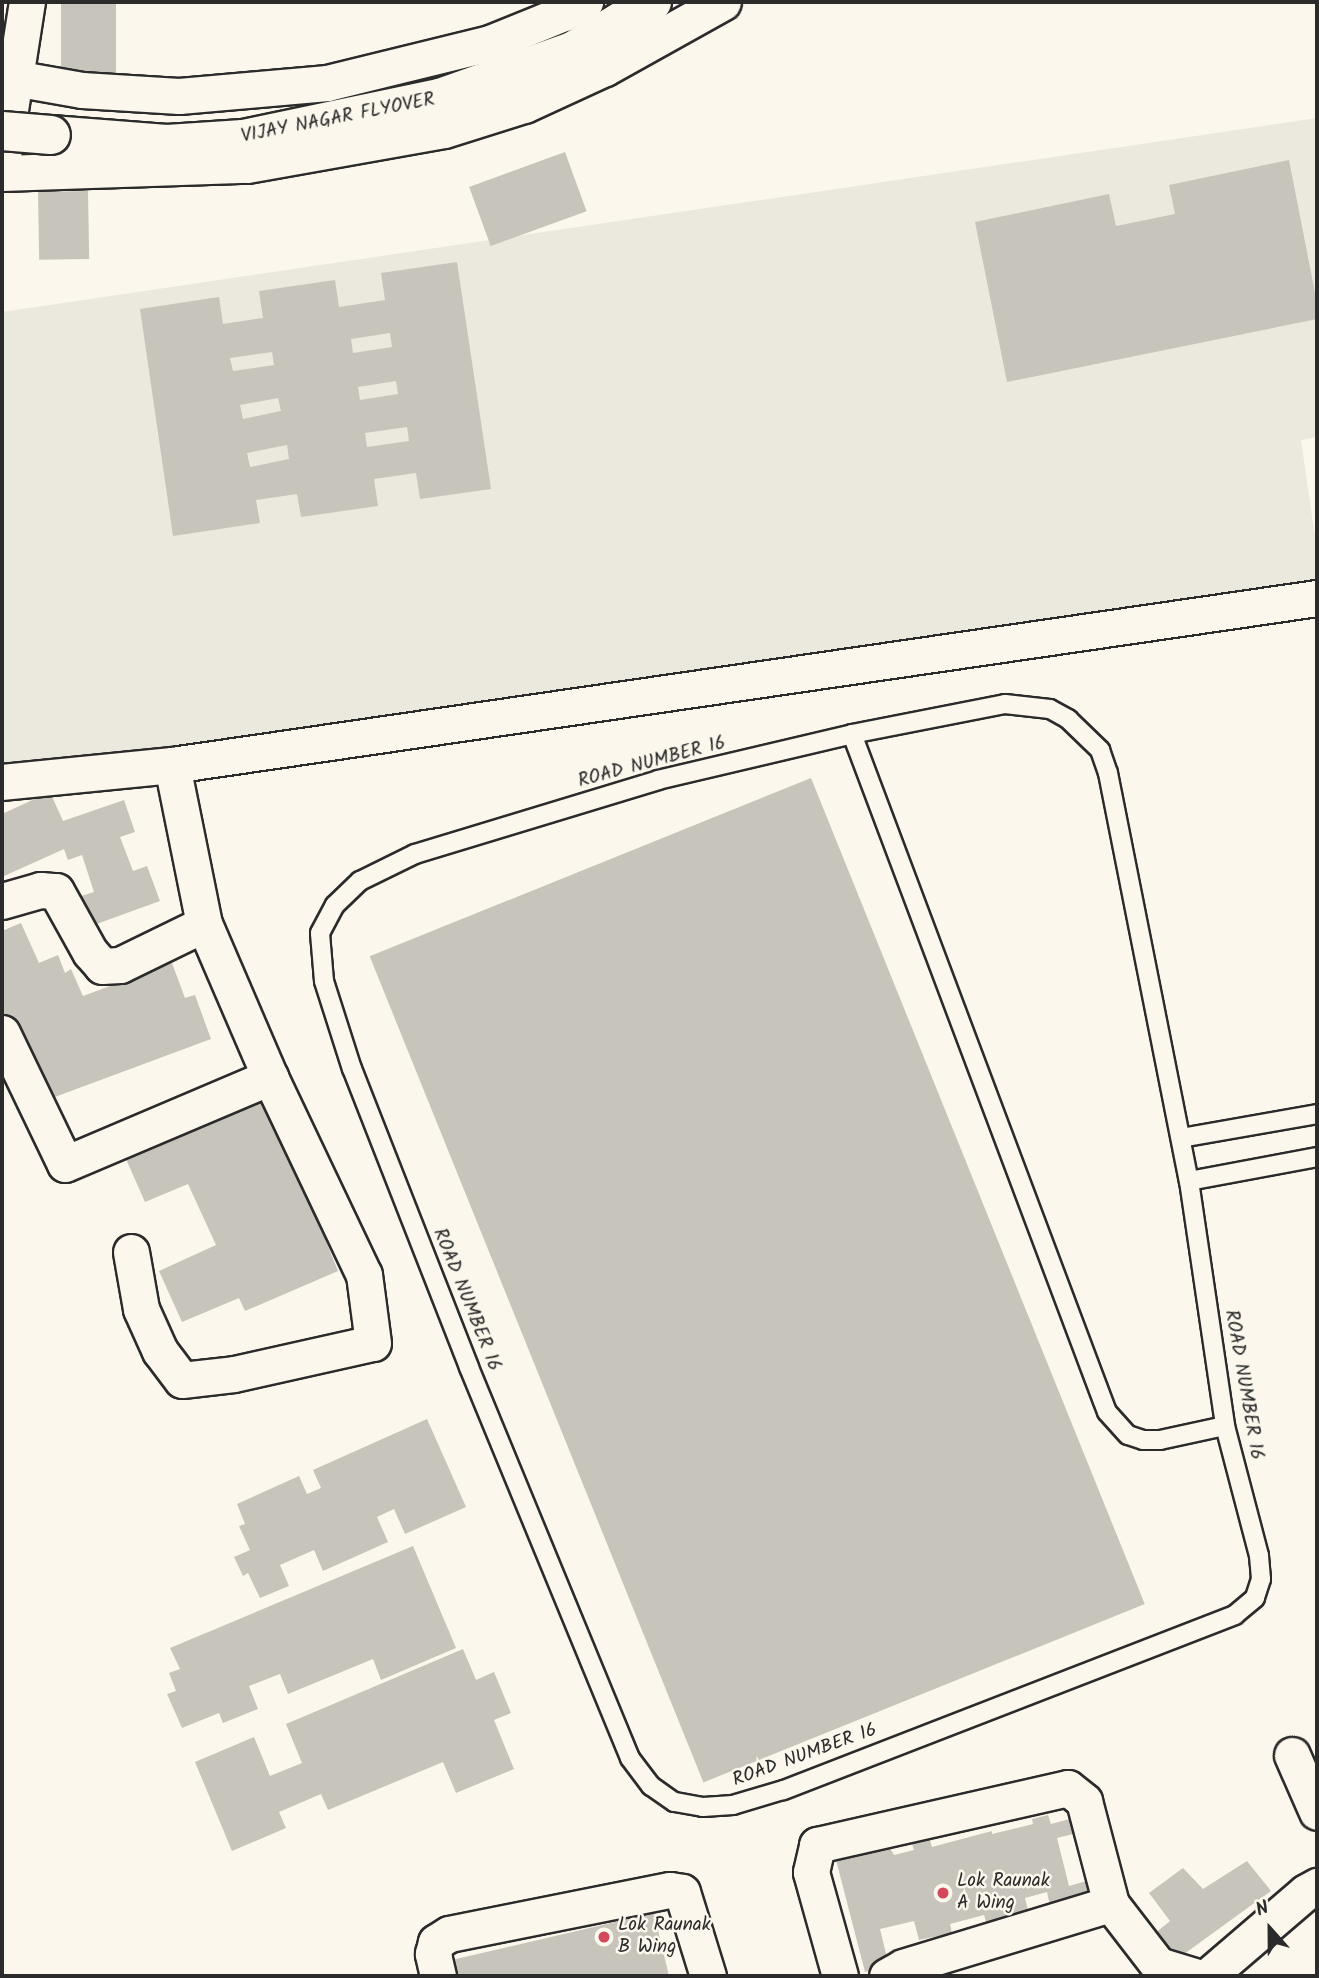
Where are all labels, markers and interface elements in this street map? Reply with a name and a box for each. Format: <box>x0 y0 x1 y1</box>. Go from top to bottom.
street label: VIJAY NAGAR FLYOVER <box>239 89 437 149</box>
street label: ROAD NUMBER 16 <box>576 732 728 794</box>
street label: ROAD NUMBER 16 <box>427 1225 505 1375</box>
street label: ROAD NUMBER 16 <box>1219 1308 1267 1462</box>
street label: ROAD NUMBER 16 <box>730 1719 880 1793</box>
place label: Lok Raunak A Wing <box>957 1871 1050 1915</box>
marker: Lok Raunak A Wing <box>935 1885 951 1901</box>
text: N <box>1251 1893 1273 1926</box>
north arrow <box>1235 1894 1305 1964</box>
place label: Lok Raunak B Wing <box>618 1915 711 1959</box>
marker: Lok Raunak B Wing <box>596 1929 612 1945</box>

